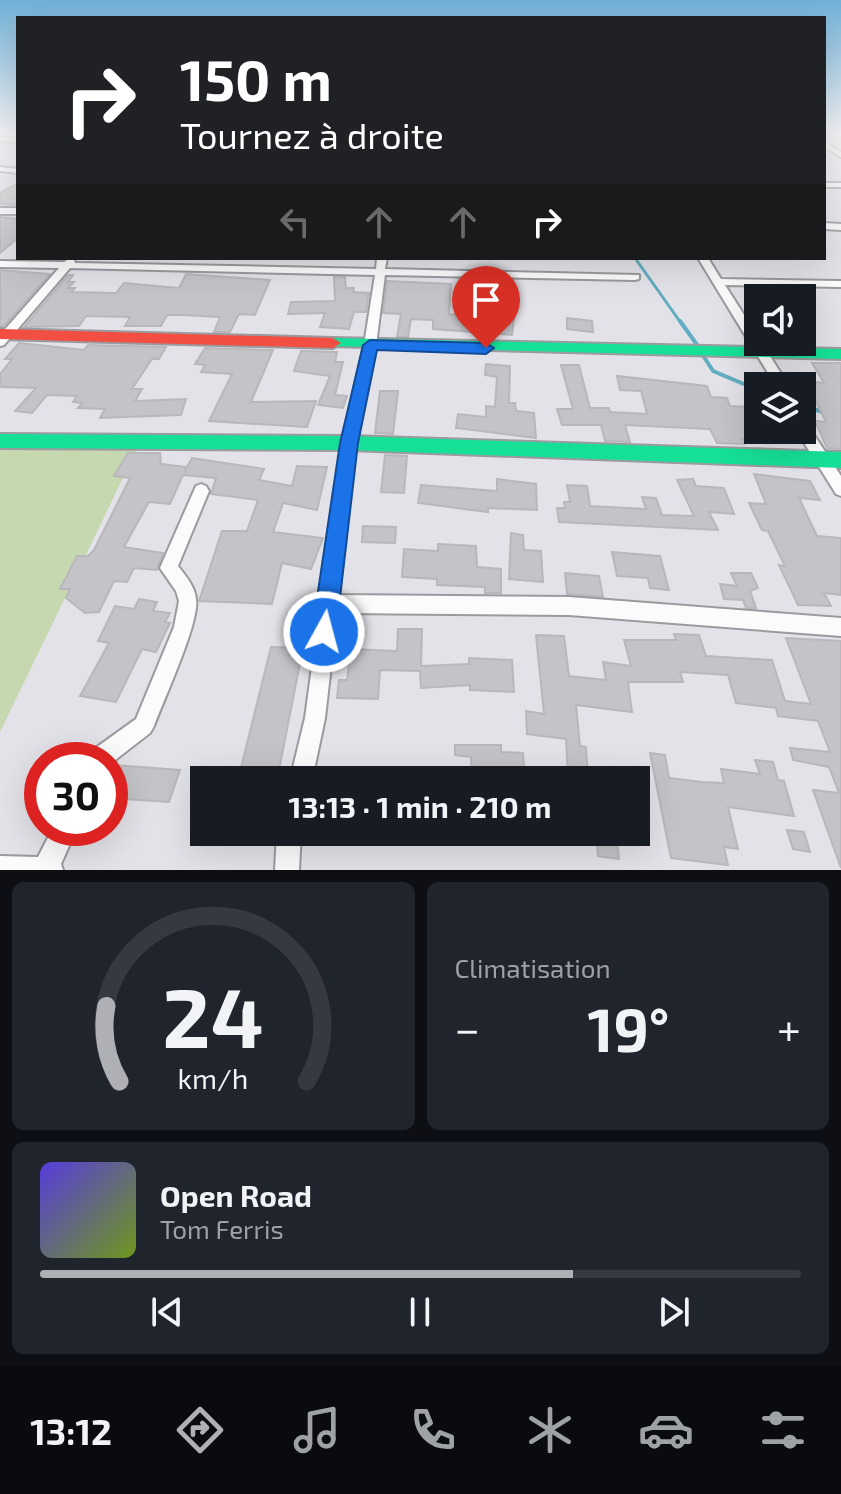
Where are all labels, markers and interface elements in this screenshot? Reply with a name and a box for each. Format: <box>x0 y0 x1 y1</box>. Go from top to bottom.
text: 150 m <box>180 45 332 112</box>
icon: right <box>48 48 152 152</box>
text: Tournez à droite <box>180 113 444 156</box>
icon: left <box>273 200 317 244</box>
icon: ahead <box>357 200 401 244</box>
icon: ahead <box>441 200 485 244</box>
icon: right <box>525 200 569 244</box>
pin <box>452 266 520 348</box>
icon: arrive <box>464 278 508 322</box>
map controls <box>744 284 816 444</box>
button: sound <box>744 284 816 356</box>
button: layers <box>744 372 816 444</box>
position arrow <box>282 590 366 674</box>
speed limit sign: 30 <box>24 742 128 846</box>
text: 13:13 · 1 min · 210 m <box>288 788 552 824</box>
text: Climatisation <box>455 952 611 983</box>
text: 24 <box>163 965 264 1065</box>
text: 19° <box>588 992 669 1064</box>
text: − <box>455 1001 480 1054</box>
text: + <box>777 1001 801 1054</box>
text: km/h <box>178 1060 249 1095</box>
text: Open Road <box>160 1177 312 1213</box>
text: Tom Ferris <box>160 1213 284 1244</box>
icon: previous <box>145 1290 189 1334</box>
icon: pause <box>398 1290 442 1334</box>
icon: next <box>652 1290 696 1334</box>
icon: directions <box>172 1402 228 1458</box>
icon: music <box>289 1402 345 1458</box>
icon: phone <box>405 1402 461 1458</box>
icon: climate <box>522 1402 578 1458</box>
icon: car <box>638 1402 694 1458</box>
icon: filters <box>755 1402 811 1458</box>
text: 13:12 <box>30 1409 112 1452</box>

